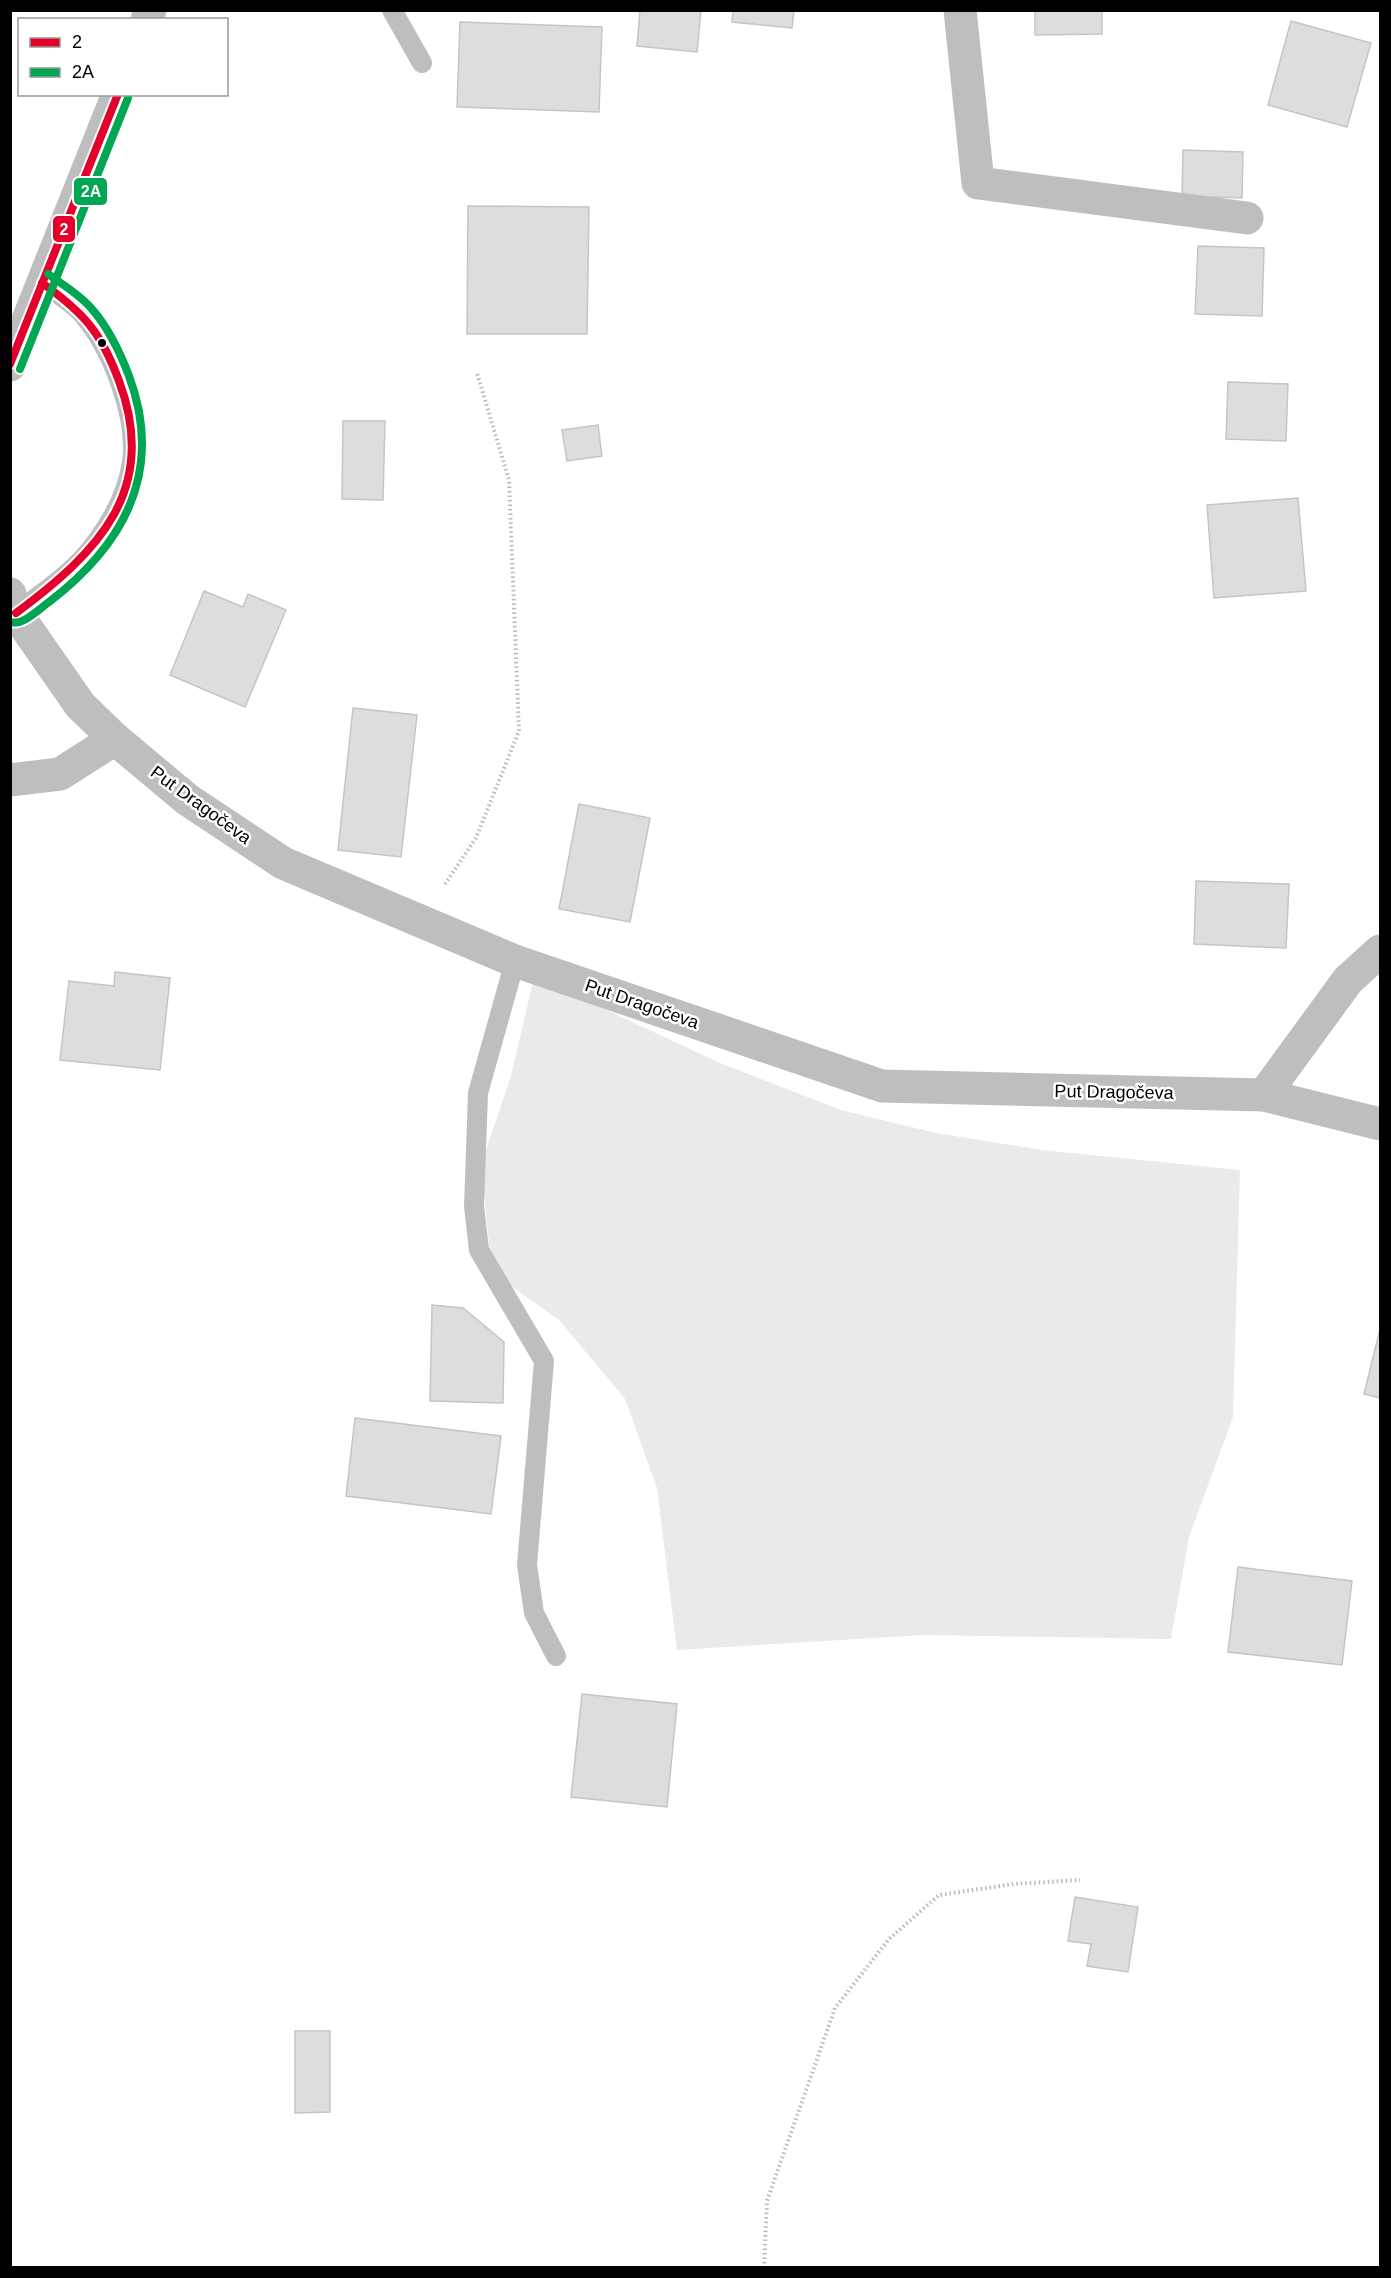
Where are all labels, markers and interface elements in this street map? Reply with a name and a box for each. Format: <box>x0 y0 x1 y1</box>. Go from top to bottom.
legend <box>18 18 228 96</box>
text: 2 <box>72 32 82 52</box>
text: 2A <box>72 62 94 82</box>
line badge: 2A <box>73 177 108 206</box>
text: 2A <box>81 183 102 200</box>
line badge: 2 <box>52 215 76 243</box>
text: 2 <box>60 221 69 238</box>
unlabelled marker <box>96 337 108 349</box>
street label: Put Dragočeva <box>147 762 256 849</box>
street label: Put Dragočeva <box>582 975 702 1033</box>
street label: Put Dragočeva <box>1054 1081 1175 1103</box>

